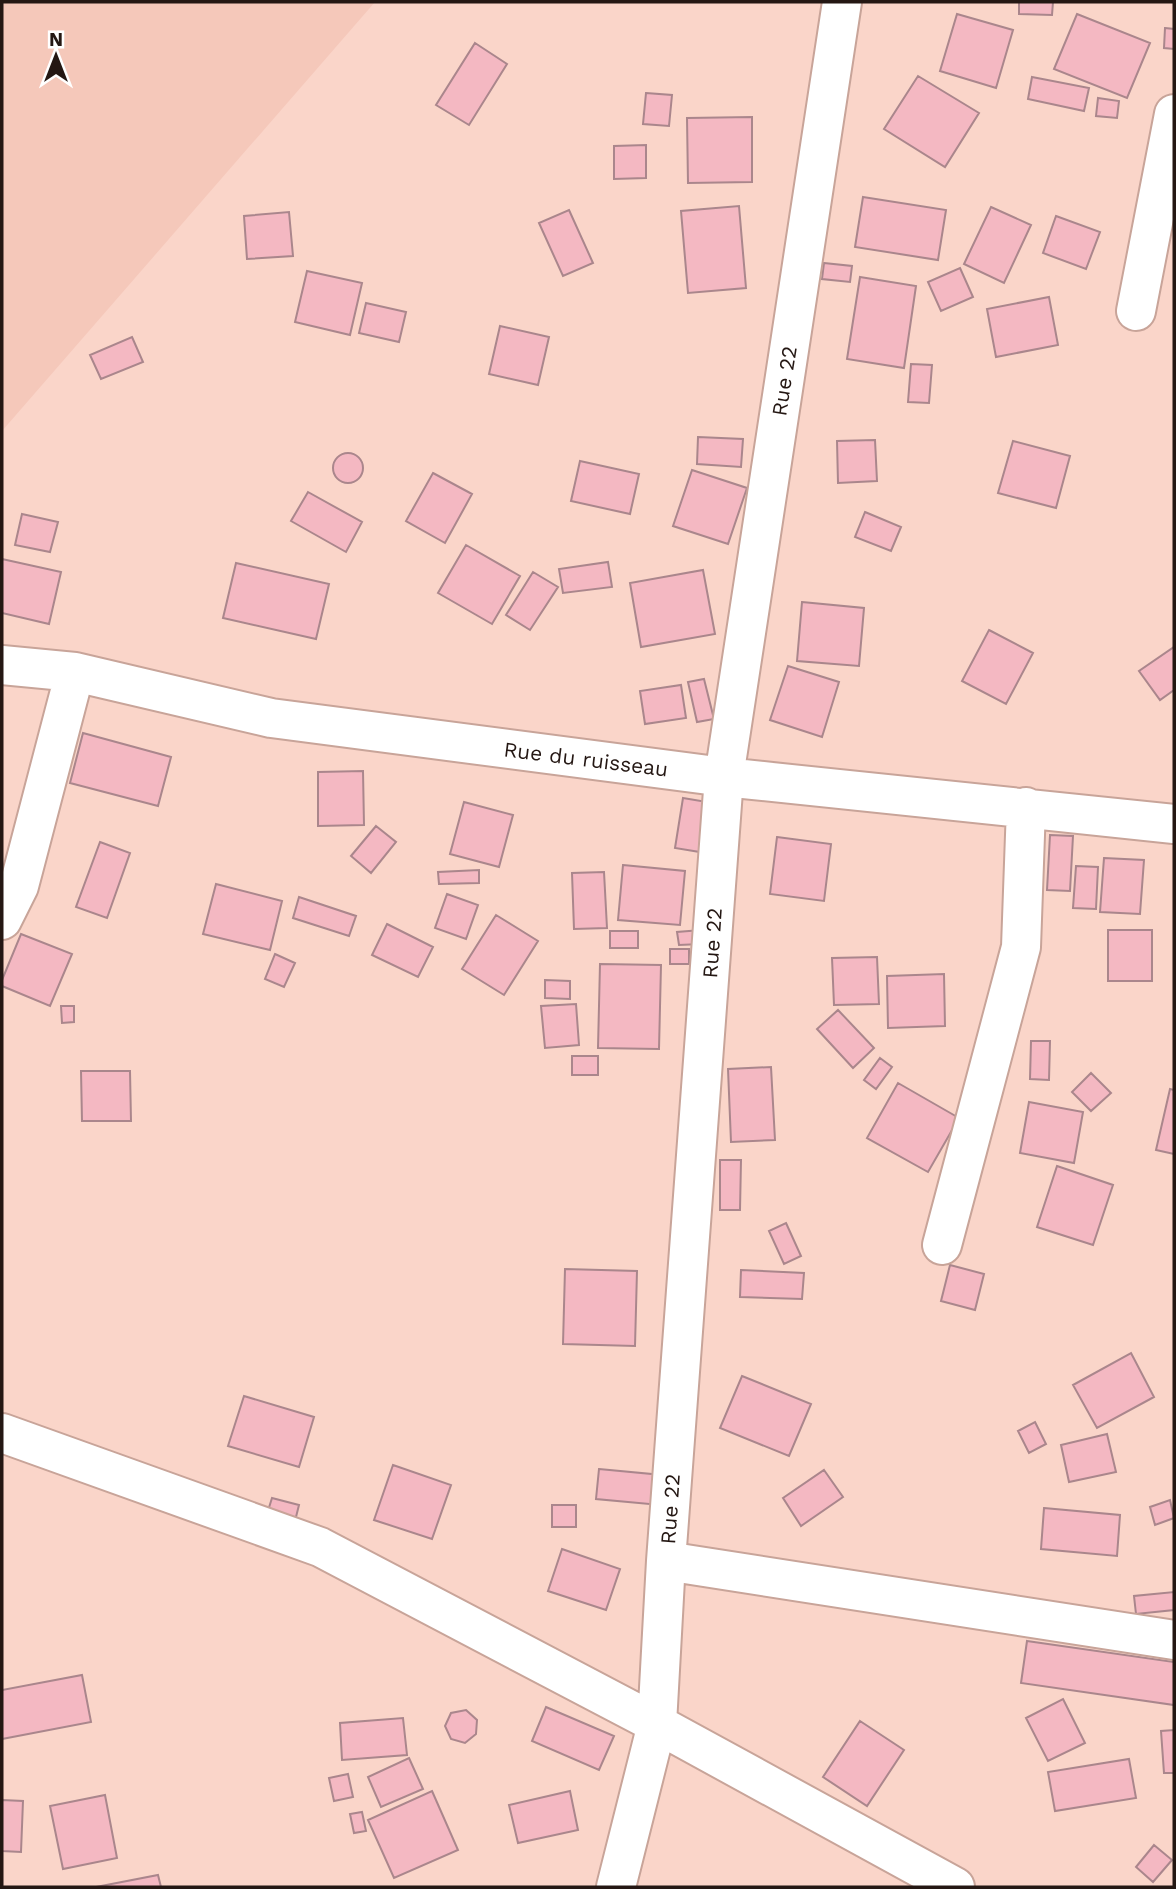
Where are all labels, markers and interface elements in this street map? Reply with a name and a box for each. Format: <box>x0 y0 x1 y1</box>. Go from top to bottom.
north arrow <box>21 21 91 91</box>
text: N <box>49 28 63 51</box>
street label: Rue 22 <box>766 344 802 418</box>
street label: Rue du ruisseau <box>502 737 670 781</box>
street label: Rue 22 <box>697 907 727 979</box>
street label: Rue 22 <box>655 1473 685 1545</box>

